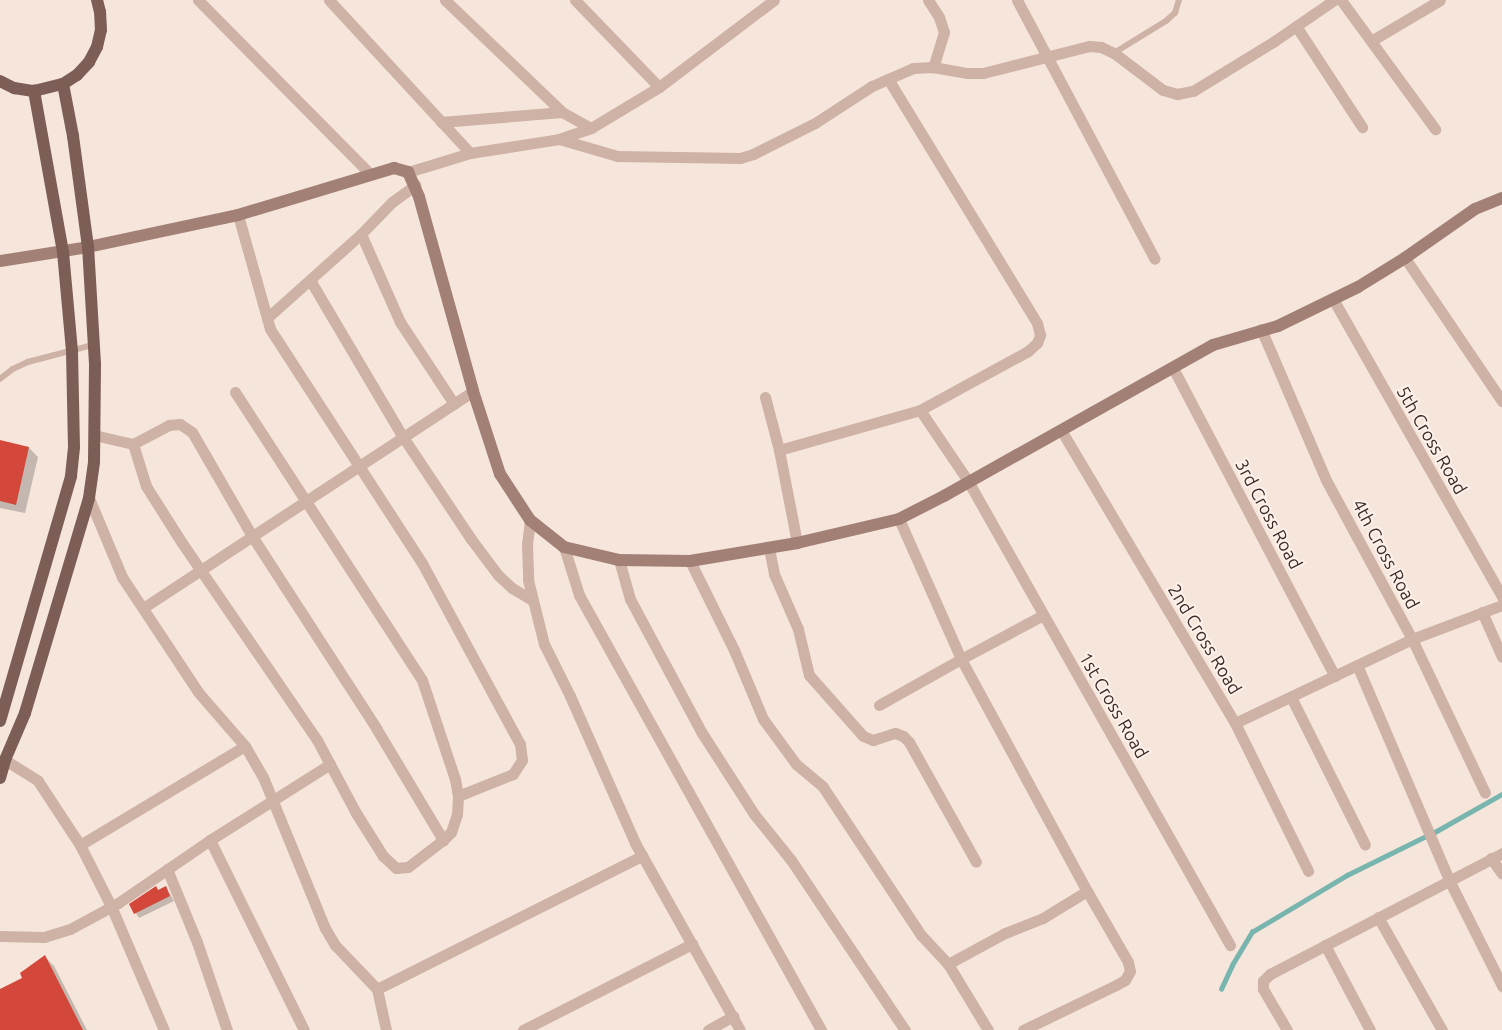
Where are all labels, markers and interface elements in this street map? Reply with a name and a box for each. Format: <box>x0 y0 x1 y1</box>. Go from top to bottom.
street label: 5th Cross Road <box>1392 382 1472 498</box>
street label: 3rd Cross Road <box>1231 455 1307 573</box>
street label: 4th Cross Road <box>1348 495 1424 613</box>
street label: 2nd Cross Road <box>1164 580 1246 698</box>
street label: 1st Cross Road <box>1075 648 1153 762</box>

